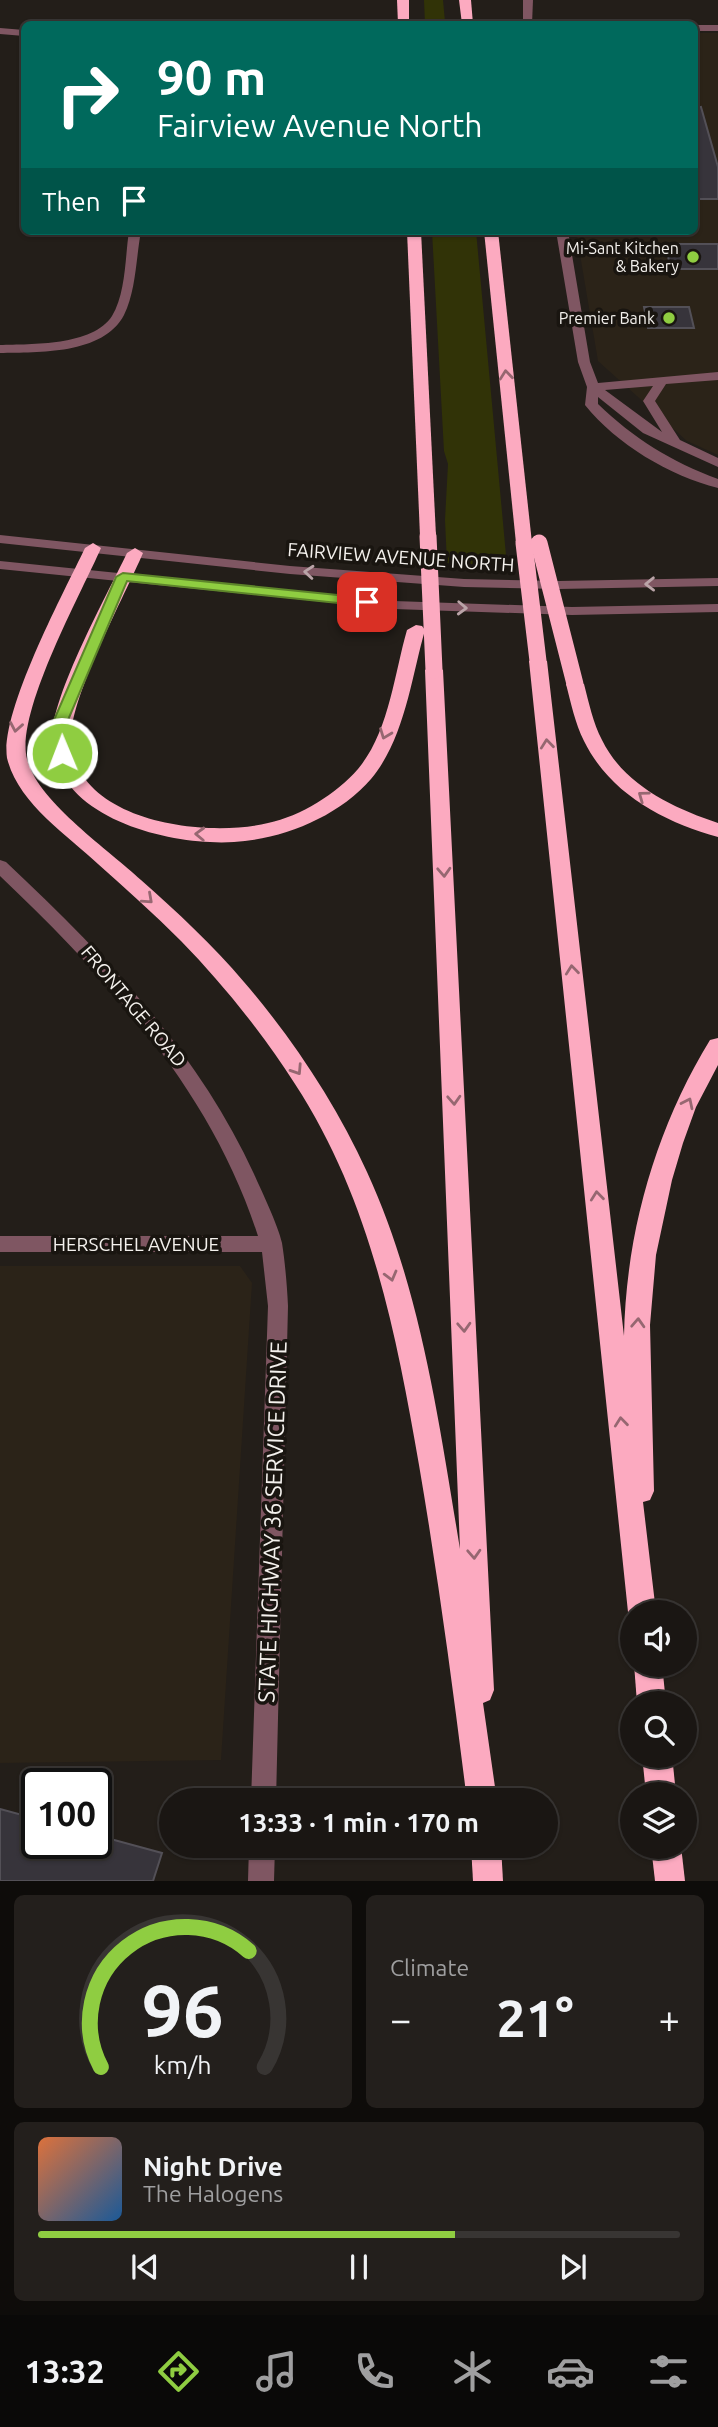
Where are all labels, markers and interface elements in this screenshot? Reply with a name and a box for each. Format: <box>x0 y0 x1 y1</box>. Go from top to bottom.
icon: right <box>42 49 133 140</box>
text: 90 m <box>157 49 266 104</box>
text: Fairview Avenue North <box>157 107 483 143</box>
icon: arrive <box>115 182 153 220</box>
text: Then <box>42 187 101 216</box>
place label: Mi-Sant Kitchen & Bakery <box>566 239 679 275</box>
marker: Mi-Sant Kitchen & Bakery <box>685 249 701 265</box>
place label: Premier Bank <box>559 309 655 327</box>
marker: Premier Bank <box>661 310 677 326</box>
one-way arrow <box>499 369 514 381</box>
street label: FAIRVIEW AVENUE NORTH <box>287 538 515 576</box>
one-way arrow <box>303 565 314 580</box>
pin <box>337 572 397 632</box>
one-way arrow <box>644 576 655 591</box>
icon: arrive <box>348 583 386 621</box>
one-way arrow <box>457 600 468 615</box>
position arrow <box>25 716 99 790</box>
one-way arrow <box>9 721 24 733</box>
one-way arrow <box>380 727 394 739</box>
one-way arrow <box>540 738 555 749</box>
one-way arrow <box>638 792 651 804</box>
one-way arrow <box>194 827 205 842</box>
one-way arrow <box>436 867 451 878</box>
one-way arrow <box>140 891 153 903</box>
street label: FRONTAGE ROAD <box>77 941 191 1071</box>
one-way arrow <box>564 964 579 976</box>
one-way arrow <box>289 1062 301 1075</box>
one-way arrow <box>446 1094 461 1105</box>
one-way arrow <box>680 1098 694 1110</box>
one-way arrow <box>589 1190 604 1202</box>
street label: HERSCHEL AVENUE <box>53 1233 219 1255</box>
one-way arrow <box>382 1270 397 1282</box>
one-way arrow <box>630 1317 645 1328</box>
one-way arrow <box>456 1322 471 1333</box>
street label: STATE HIGHWAY 36 SERVICE DRIVE <box>253 1341 291 1703</box>
one-way arrow <box>614 1416 629 1428</box>
one-way arrow <box>466 1549 481 1560</box>
map controls <box>620 1600 697 1859</box>
button: sound <box>620 1600 697 1677</box>
button: search <box>620 1691 697 1768</box>
speed limit sign: 100 <box>21 1768 112 1859</box>
button: layers <box>620 1782 697 1859</box>
text: 13:33 · 1 min · 170 m <box>238 1808 479 1837</box>
text: Climate <box>390 1955 469 1980</box>
text: 96 <box>142 1970 224 2052</box>
text: 21° <box>496 1989 574 2047</box>
text: − <box>390 1998 411 2040</box>
text: + <box>659 1998 680 2040</box>
text: km/h <box>154 2051 212 2079</box>
text: Night Drive <box>143 2152 283 2181</box>
text: The Halogens <box>143 2181 283 2206</box>
icon: previous <box>126 2248 164 2286</box>
icon: pause <box>340 2248 378 2286</box>
icon: next <box>554 2248 592 2286</box>
icon: directions <box>154 2347 203 2396</box>
icon: music <box>252 2347 301 2396</box>
icon: phone <box>350 2347 399 2396</box>
icon: climate <box>448 2347 497 2396</box>
icon: car <box>546 2347 595 2396</box>
icon: filters <box>644 2347 693 2396</box>
text: 13:32 <box>25 2353 105 2389</box>

